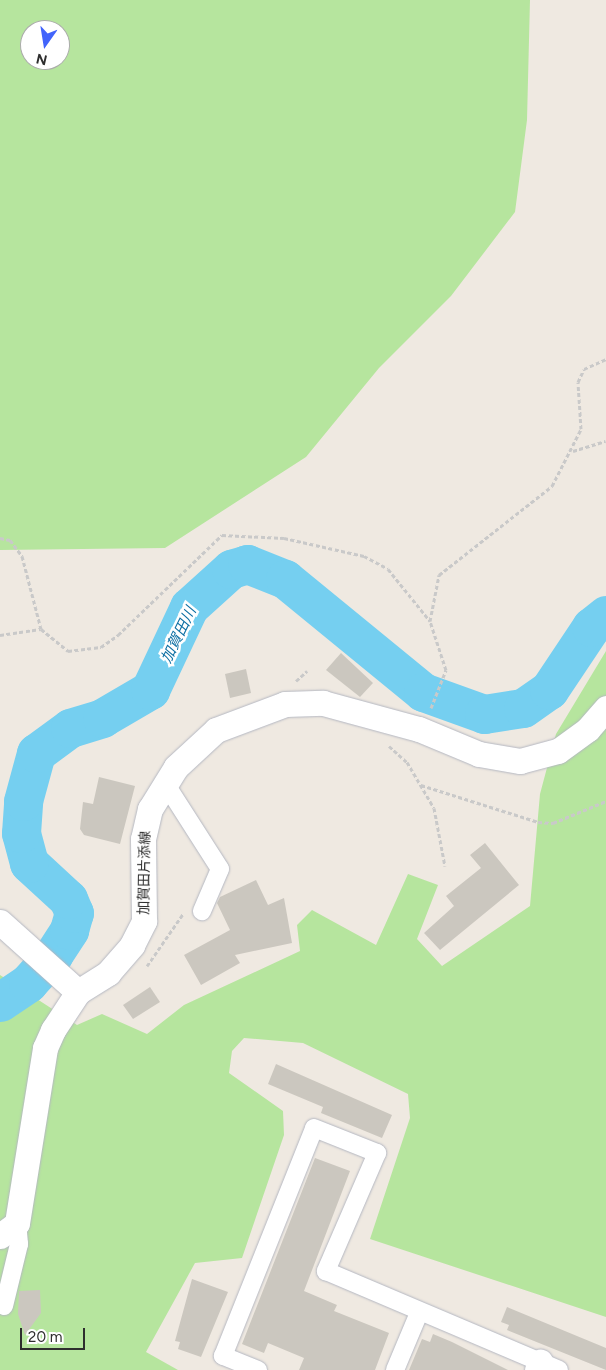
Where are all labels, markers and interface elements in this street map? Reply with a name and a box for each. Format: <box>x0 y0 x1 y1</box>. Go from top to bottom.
north arrow <box>20 20 70 70</box>
text: N <box>35 50 49 69</box>
water label: 加賀田川 <box>158 604 200 666</box>
street label: 加賀田片添線 <box>136 831 154 915</box>
scale bar <box>22 1318 88 1350</box>
text: 20 m <box>28 1328 62 1346</box>

